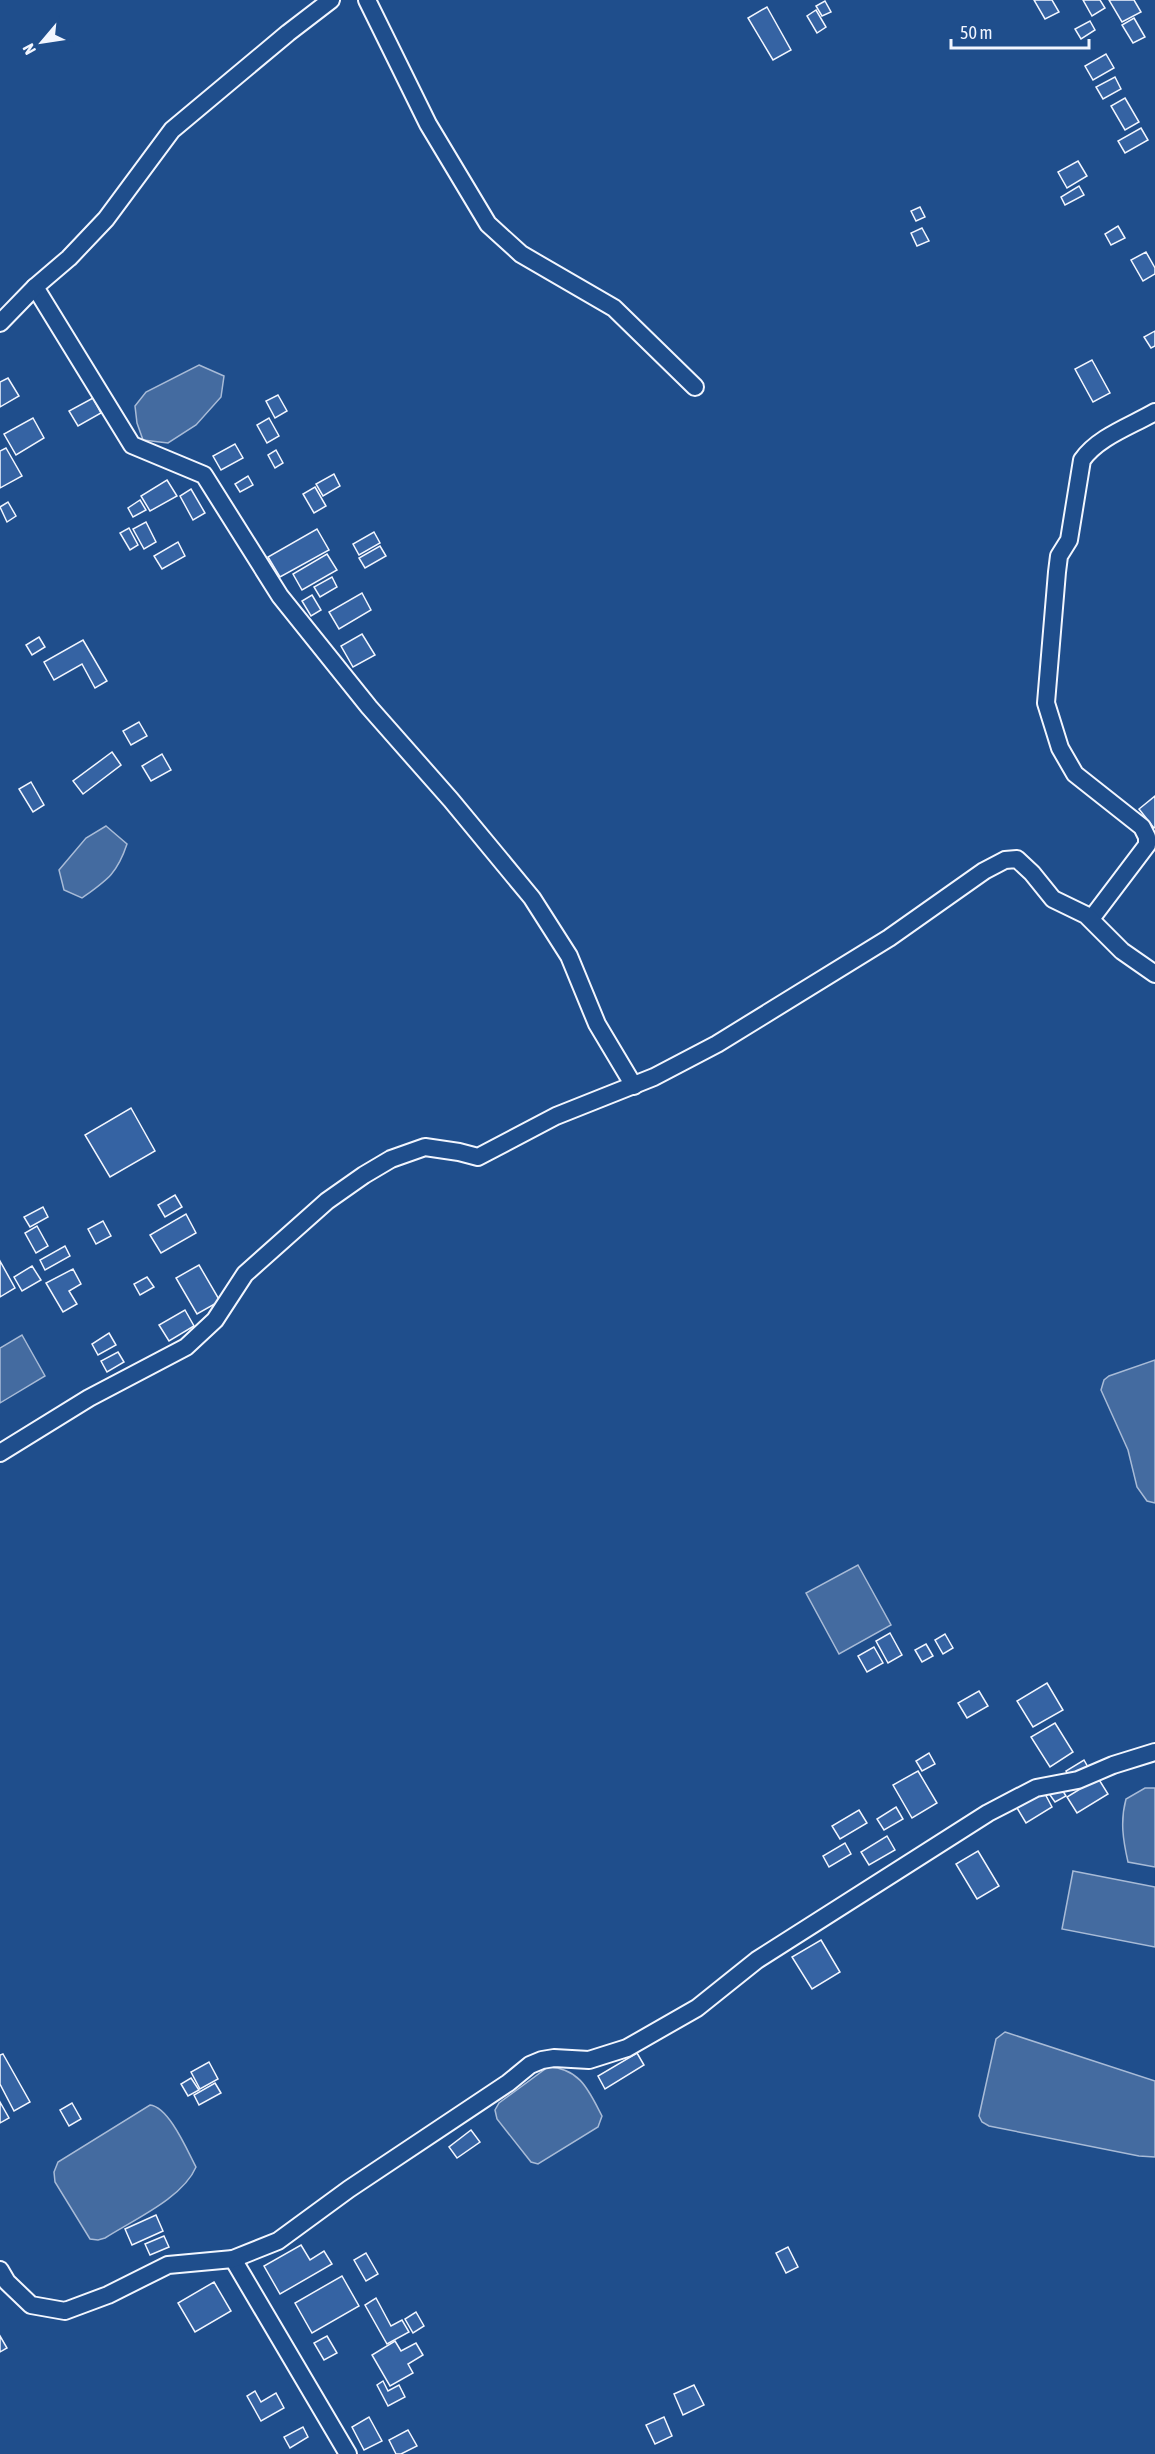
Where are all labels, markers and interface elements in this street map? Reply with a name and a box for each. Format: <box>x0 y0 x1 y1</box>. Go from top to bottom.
north arrow <box>12 12 72 72</box>
scale bar <box>951 12 1089 50</box>
text: 50 m <box>960 22 992 43</box>
text: N <box>19 41 39 58</box>

